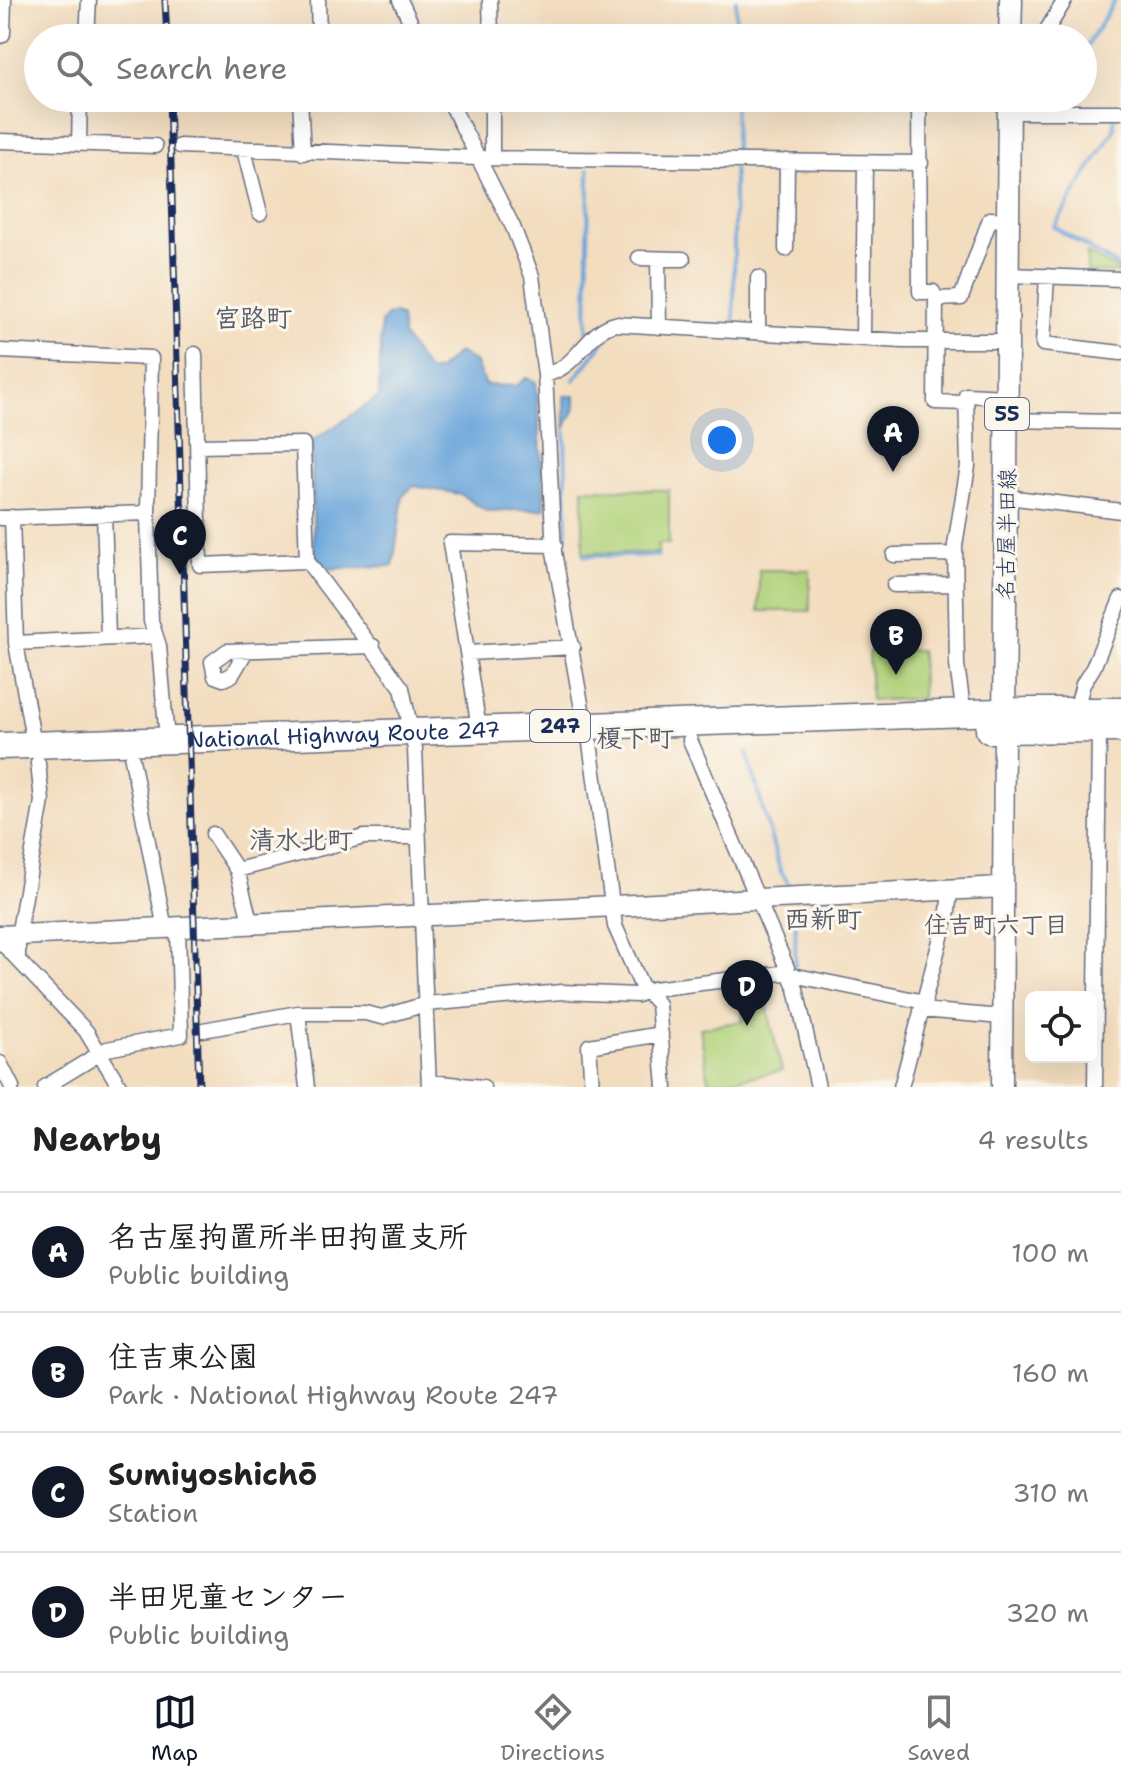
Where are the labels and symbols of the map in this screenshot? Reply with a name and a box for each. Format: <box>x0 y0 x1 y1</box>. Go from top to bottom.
district label: 宮路町 <box>214 300 292 335</box>
road number: 55 <box>985 398 1029 430</box>
pin: A <box>867 406 919 472</box>
your location <box>702 420 742 460</box>
street label: 名古屋半田線 <box>991 468 1022 600</box>
pin: C <box>154 509 206 575</box>
pin: B <box>870 609 922 675</box>
road number: 247 <box>530 710 590 742</box>
street label: National Highway Route 247 <box>187 715 501 755</box>
district label: 榎下町 <box>596 720 674 755</box>
district label: 清水北町 <box>249 822 353 857</box>
district label: 西新町 <box>784 901 862 936</box>
district label: 住吉町六丁目 <box>924 909 1068 941</box>
pin: D <box>721 960 773 1026</box>

